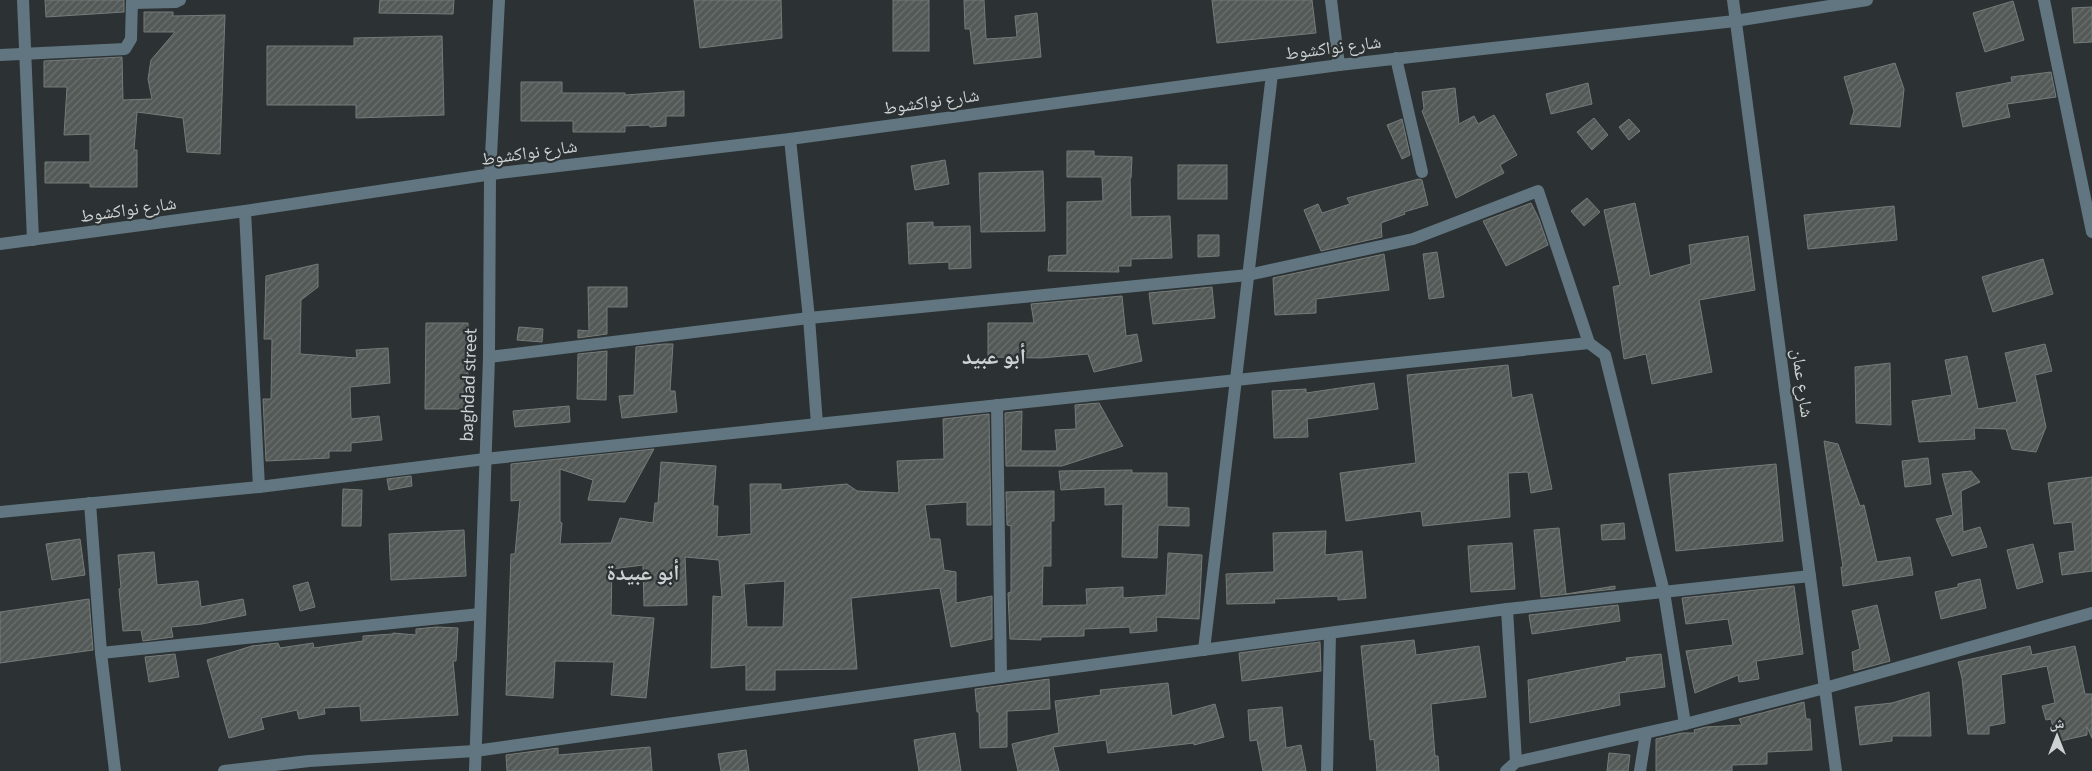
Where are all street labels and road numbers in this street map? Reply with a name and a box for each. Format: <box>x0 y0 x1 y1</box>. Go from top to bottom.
street label: شارع نواكشوط <box>1283 30 1383 66</box>
street label: شارع نواكشوط <box>881 83 981 121</box>
street label: شارع نواكشوط <box>479 134 579 172</box>
street label: شارع نواكشوط <box>78 191 178 229</box>
street label: baghdad street <box>455 328 483 442</box>
street label: شارع عمان <box>1785 347 1819 419</box>

